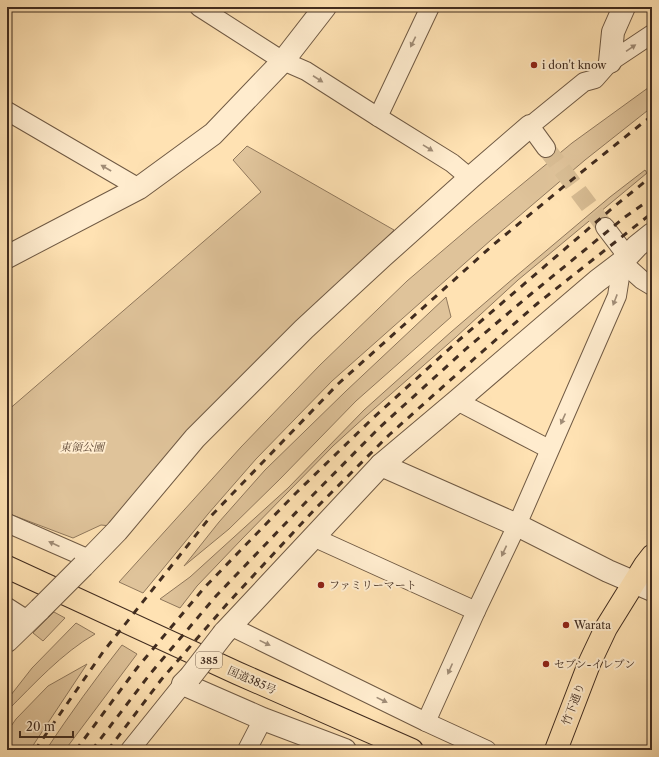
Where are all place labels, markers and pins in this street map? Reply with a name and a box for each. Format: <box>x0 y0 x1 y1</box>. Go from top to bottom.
place label: i don't know <box>542 58 607 72</box>
marker: i don't know <box>529 60 539 70</box>
place label: ファミリーマート <box>329 578 417 592</box>
marker: ファミリーマート <box>316 580 326 590</box>
place label: Warata <box>573 618 611 632</box>
marker: Warata <box>561 620 571 630</box>
place label: セブン-イレブン <box>554 657 635 671</box>
marker: セブン-イレブン <box>541 659 551 669</box>

